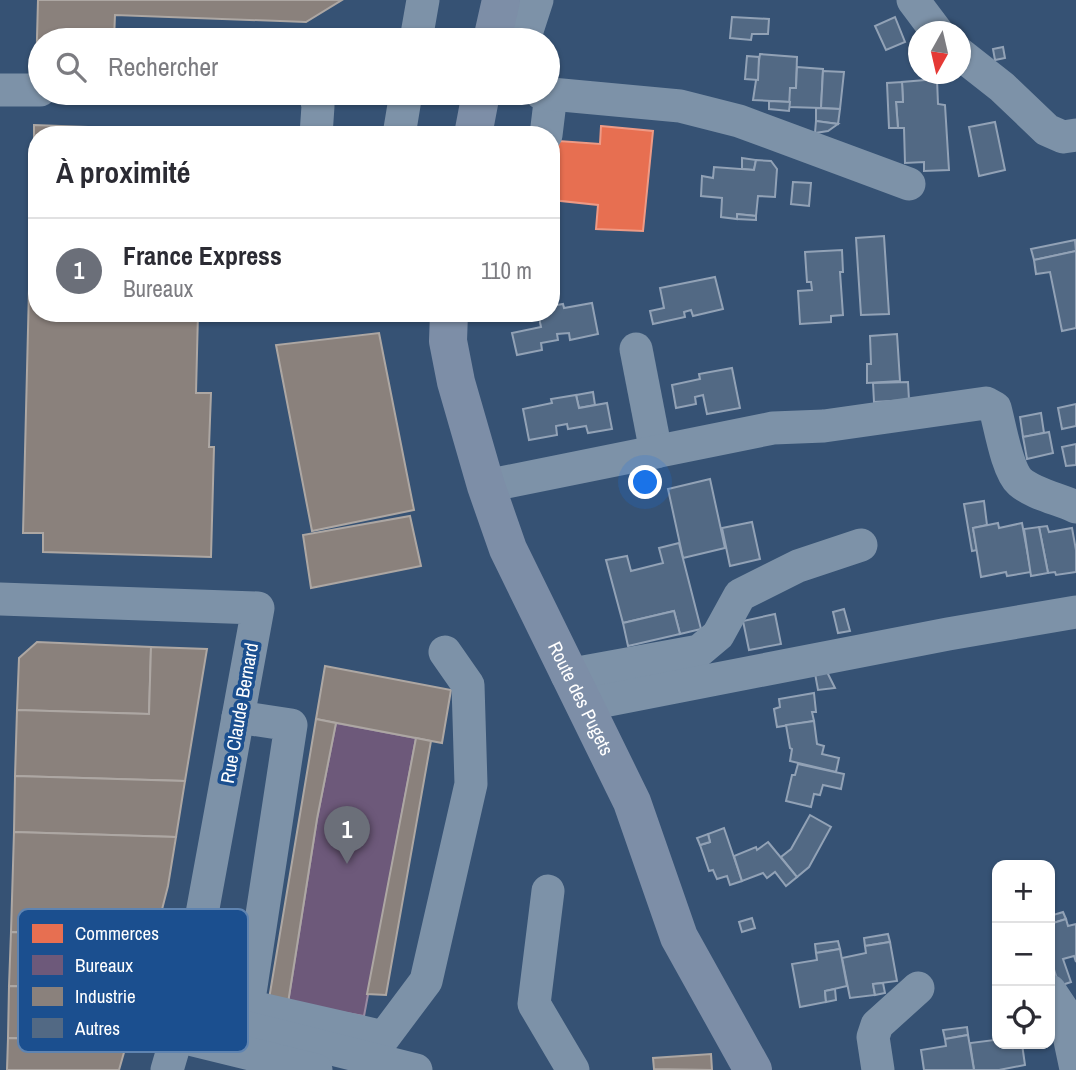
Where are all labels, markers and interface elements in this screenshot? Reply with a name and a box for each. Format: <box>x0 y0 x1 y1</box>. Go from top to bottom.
north arrow <box>908 21 971 84</box>
search box <box>28 28 560 105</box>
icon: search <box>52 48 90 86</box>
text: Rechercher <box>108 49 218 84</box>
text: À proximité <box>56 152 190 192</box>
text: France Express <box>123 238 282 273</box>
text: 1 <box>74 255 84 286</box>
text: 110 m <box>481 255 532 286</box>
text: Bureaux <box>123 273 193 304</box>
your location <box>628 465 662 499</box>
street label: Route des Pugets <box>542 637 620 760</box>
street label: Rue Claude Bernard <box>214 641 264 785</box>
pin: 1 <box>324 806 370 864</box>
map controls <box>992 860 1055 1049</box>
button: + <box>992 860 1055 923</box>
legend <box>18 909 248 1052</box>
text: Commerces <box>75 920 159 946</box>
button: − <box>992 923 1055 986</box>
text: Bureaux <box>75 952 133 978</box>
text: Industrie <box>75 983 136 1009</box>
button: locate <box>992 986 1055 1049</box>
text: Autres <box>74 1015 120 1041</box>

